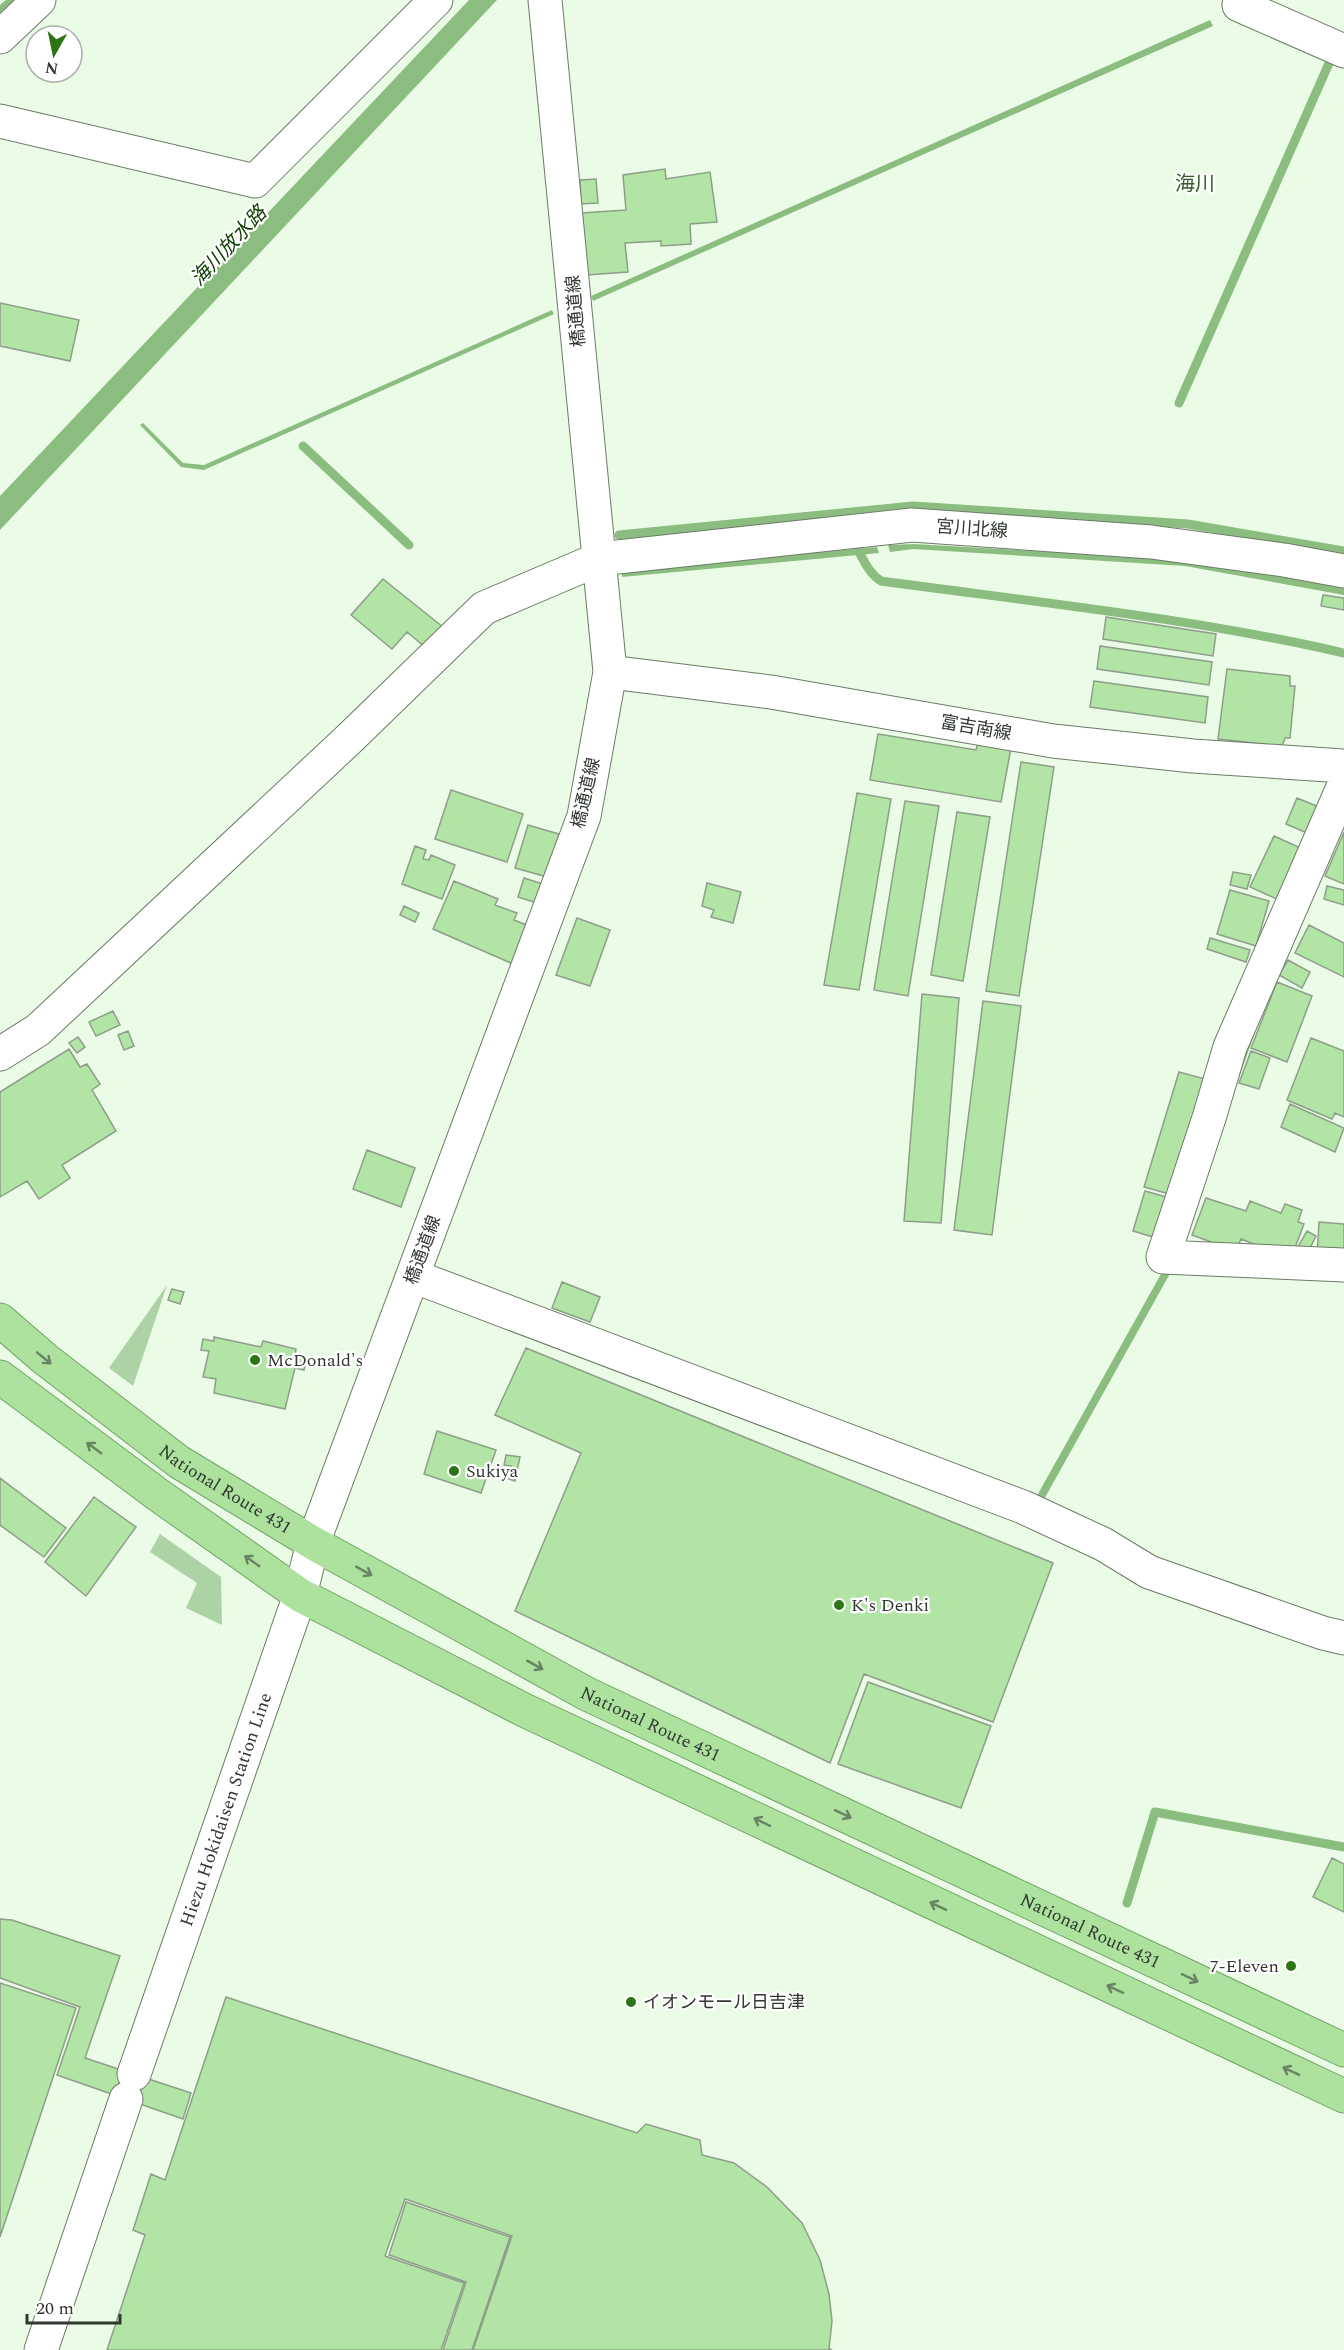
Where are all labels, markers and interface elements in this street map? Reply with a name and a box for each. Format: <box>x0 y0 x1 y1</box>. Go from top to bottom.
north arrow <box>24 24 84 84</box>
text: N <box>43 55 60 81</box>
district label: 海川 <box>1175 169 1215 199</box>
water label: 海川放水路 <box>184 198 275 293</box>
street label: 橋通道線 <box>559 274 593 348</box>
street label: 宮川北線 <box>935 513 1009 545</box>
street label: 富吉南線 <box>938 708 1014 748</box>
street label: 橋通道線 <box>565 755 607 831</box>
street label: 橋通道線 <box>398 1212 448 1288</box>
place label: McDonald's <box>267 1347 363 1374</box>
one-way arrow <box>36 1351 51 1365</box>
marker: McDonald's <box>248 1353 262 1367</box>
street label: National Route 431 <box>153 1438 297 1541</box>
one-way arrow <box>86 1441 102 1454</box>
place label: Sukiya <box>466 1458 519 1485</box>
marker: Sukiya <box>447 1464 461 1478</box>
one-way arrow <box>245 1555 261 1567</box>
one-way arrow <box>355 1566 373 1577</box>
place label: K's Denki <box>851 1592 929 1619</box>
marker: K's Denki <box>832 1598 846 1612</box>
one-way arrow <box>526 1660 543 1672</box>
street label: National Route 431 <box>576 1679 725 1768</box>
street label: Hiezu Hokidaisen Station Line <box>173 1689 279 1930</box>
one-way arrow <box>833 1809 851 1821</box>
one-way arrow <box>753 1816 771 1828</box>
street label: National Route 431 <box>1016 1886 1165 1975</box>
one-way arrow <box>930 1899 948 1911</box>
place label: 7-Eleven <box>1210 1953 1279 1980</box>
marker: 7-Eleven <box>1284 1959 1298 1973</box>
one-way arrow <box>1181 1972 1199 1984</box>
one-way arrow <box>1106 1982 1124 1994</box>
place label: イオンモール日吉津 <box>643 1989 805 2016</box>
marker: イオンモール日吉津 <box>624 1995 638 2009</box>
one-way arrow <box>1283 2065 1301 2077</box>
scale bar <box>27 2287 120 2325</box>
text: 20 m <box>36 2295 74 2322</box>

